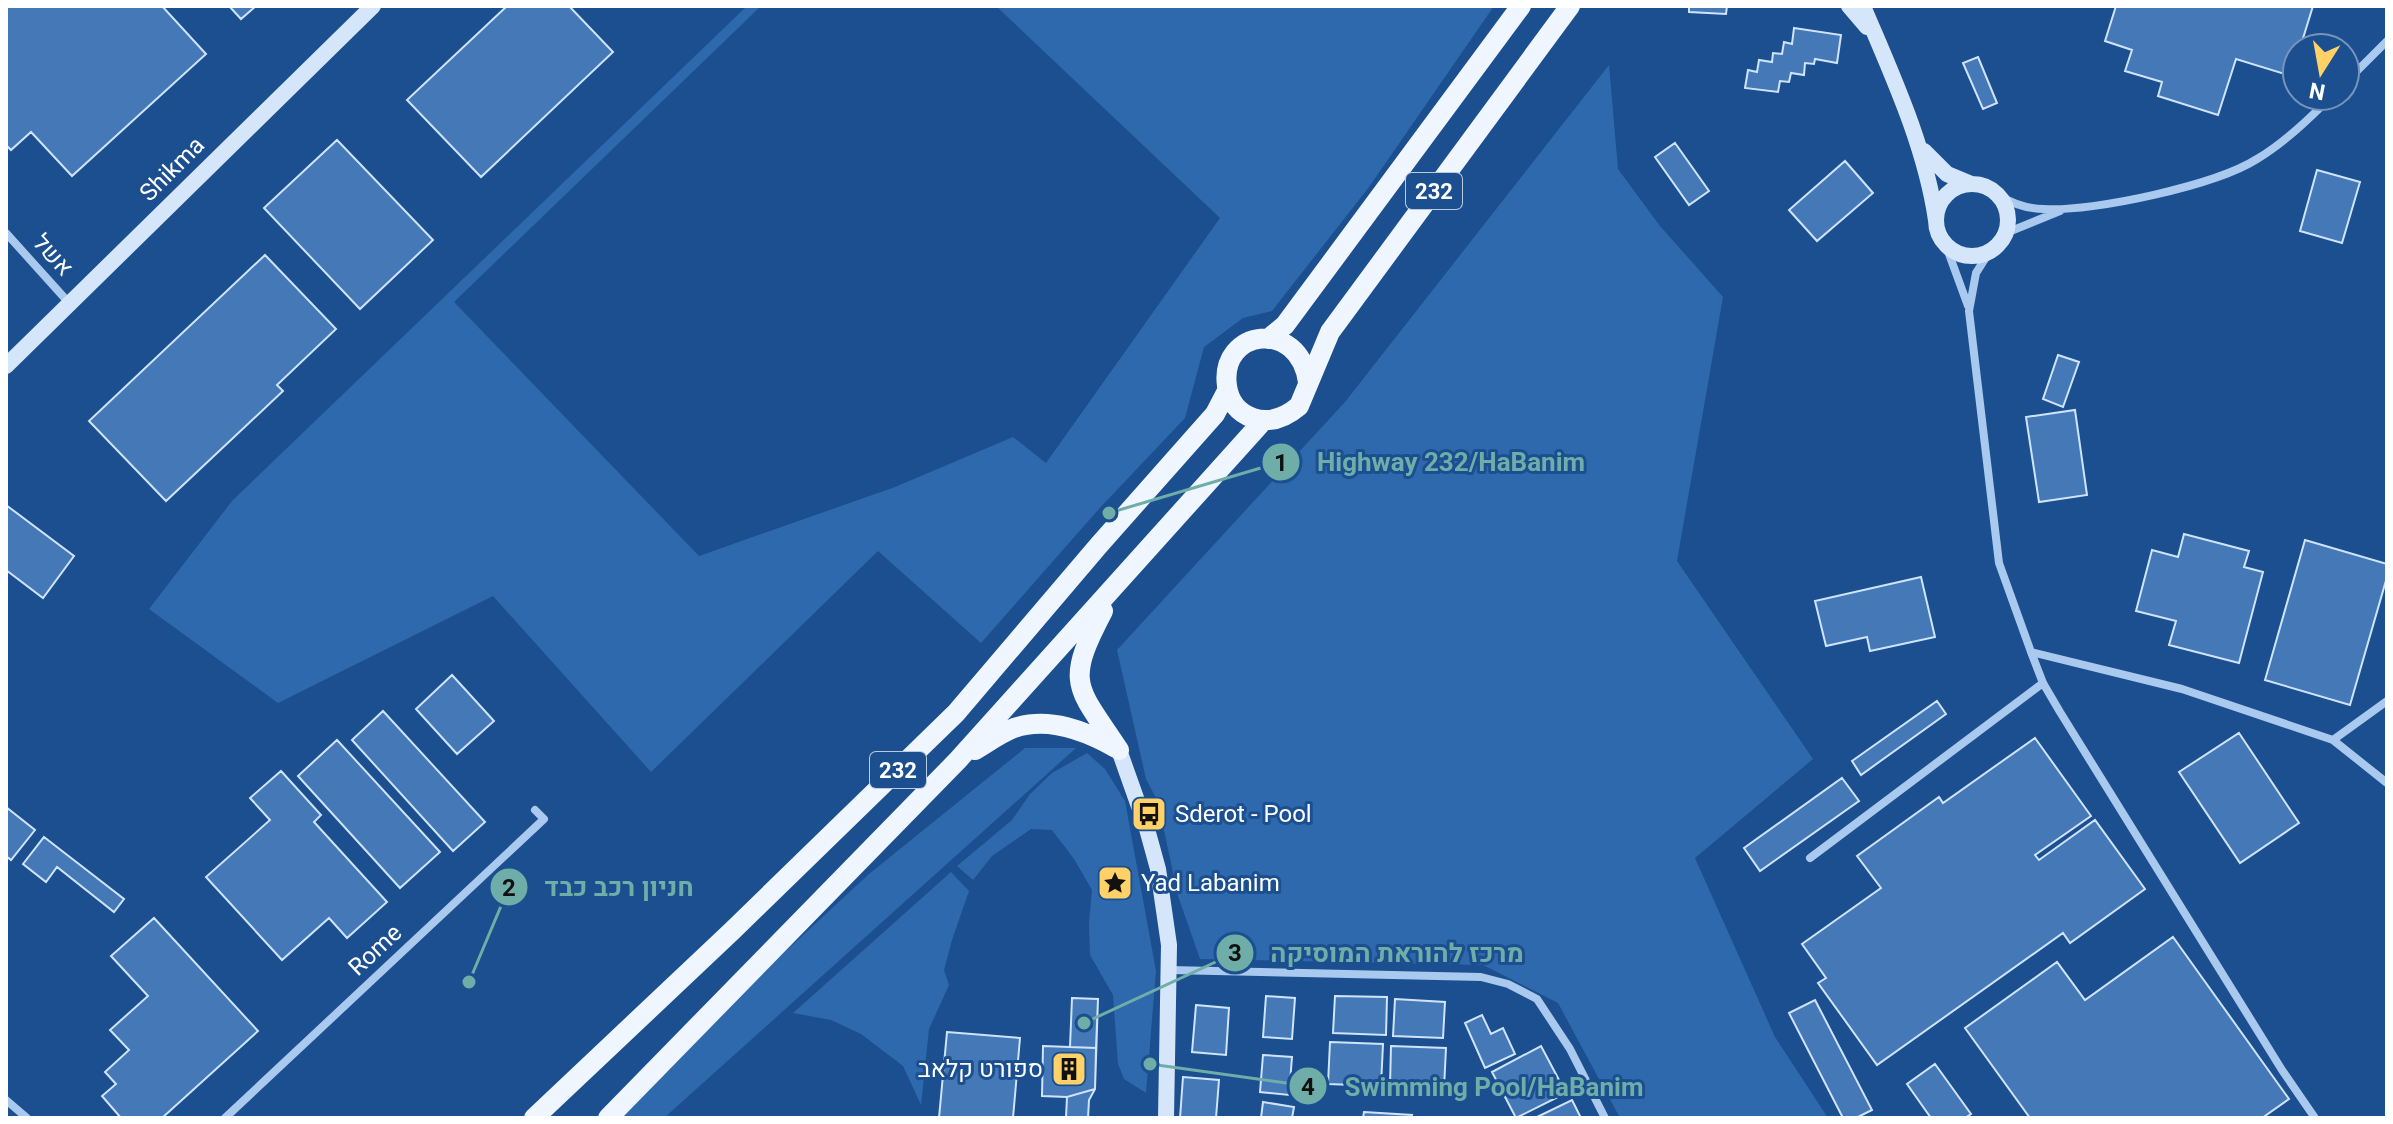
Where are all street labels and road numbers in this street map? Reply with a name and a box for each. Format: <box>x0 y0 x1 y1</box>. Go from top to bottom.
street label: Shikma <box>134 131 210 207</box>
road number: 232 <box>1406 173 1462 209</box>
street label: אשל <box>27 228 79 282</box>
road number: 232 <box>870 752 926 788</box>
street label: Rome <box>343 919 407 981</box>

